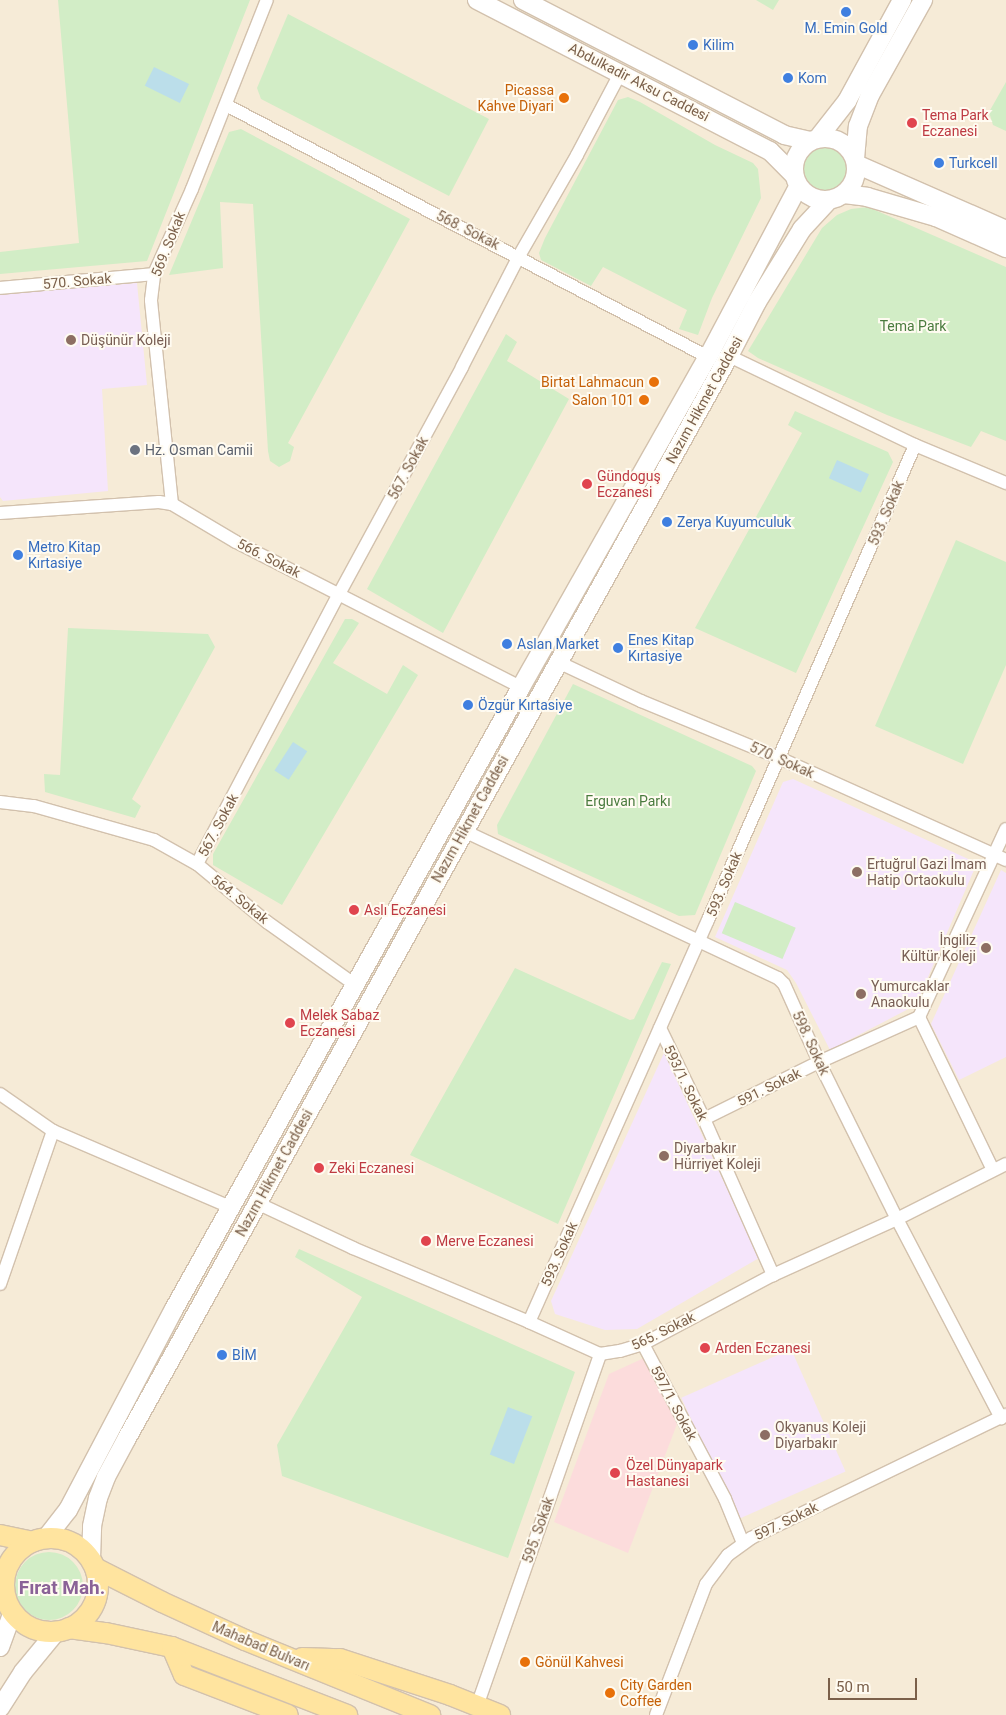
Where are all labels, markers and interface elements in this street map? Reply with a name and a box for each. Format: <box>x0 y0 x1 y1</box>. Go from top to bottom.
marker: M. Emin Gold <box>840 6 852 18</box>
place label: M. Emin Gold <box>804 20 888 36</box>
place label: Kilim <box>703 37 734 53</box>
street label: Abdulkadir Aksu Caddesi <box>566 39 712 125</box>
marker: Kilim <box>687 39 699 51</box>
place label: Kom <box>798 70 827 86</box>
marker: Kom <box>782 72 794 84</box>
place label: Picassa Kahve Diyari <box>477 82 554 114</box>
marker: Picassa Kahve Diyari <box>558 92 570 104</box>
place label: Tema Park Eczanesi <box>922 107 989 140</box>
marker: Tema Park Eczanesi <box>906 117 918 129</box>
place label: Turkcell <box>949 155 998 171</box>
marker: Turkcell <box>933 157 945 169</box>
street label: 568. Sokak <box>434 207 502 253</box>
street label: 569. Sokak <box>147 209 189 279</box>
street label: 570. Sokak <box>42 270 112 292</box>
park label: Tema Park <box>880 318 946 334</box>
place label: Düşünür Koleji <box>81 332 171 348</box>
marker: Düşünür Koleji <box>65 334 77 346</box>
street label: Nazım Hikmet Caddesi <box>662 334 746 466</box>
place label: Birtat Lahmacun <box>541 374 644 390</box>
marker: Birtat Lahmacun <box>648 376 660 388</box>
place label: Salon 101 <box>572 392 634 408</box>
marker: Salon 101 <box>638 394 650 406</box>
street label: 567. Sokak <box>384 434 432 502</box>
place label: Hz. Osman Camii <box>145 442 253 458</box>
marker: Hz. Osman Camii <box>129 444 141 456</box>
place label: Gündoguş Eczanesi <box>597 468 661 501</box>
marker: Gündoguş Eczanesi <box>581 478 593 490</box>
street label: 593. Sokak <box>865 478 907 548</box>
place label: Zerya Kuyumculuk <box>677 514 791 530</box>
marker: Zerya Kuyumculuk <box>661 516 673 528</box>
street label: 566. Sokak <box>235 535 303 581</box>
place label: Metro Kitap Kırtasiye <box>28 539 101 572</box>
marker: Metro Kitap Kırtasiye <box>12 549 24 561</box>
place label: Enes Kitap Kırtasiye <box>628 632 694 664</box>
place label: Aslan Market <box>517 636 599 652</box>
marker: Aslan Market <box>501 638 513 650</box>
marker: Enes Kitap Kırtasiye <box>612 642 624 654</box>
place label: Özgür Kırtasiye <box>478 697 572 713</box>
marker: Özgür Kırtasiye <box>462 699 474 711</box>
street label: 570. Sokak <box>747 738 817 782</box>
street label: Nazım Hikmet Caddesi <box>428 753 512 885</box>
street label: 567. Sokak <box>194 791 242 859</box>
park label: Erguvan Parkı <box>585 793 671 809</box>
street label: 593. Sokak <box>703 849 745 919</box>
place label: Ertuğrul Gazi İmam Hatip Ortaokulu <box>867 856 986 889</box>
marker: Ertuğrul Gazi İmam Hatip Ortaokulu <box>851 866 863 878</box>
street label: 564. Sokak <box>208 871 272 927</box>
place label: Aslı Eczanesi <box>364 902 446 918</box>
marker: Aslı Eczanesi <box>348 904 360 916</box>
place label: İngiliz Kültür Koleji <box>902 932 976 964</box>
marker: İngiliz Kültür Koleji <box>980 942 992 954</box>
place label: Yumurcaklar Anaokulu <box>871 978 949 1010</box>
marker: Yumurcaklar Anaokulu <box>855 988 867 1000</box>
place label: Melek Sabaz Eczanesi <box>300 1007 379 1040</box>
street label: 598. Sokak <box>789 1008 833 1078</box>
marker: Melek Sabaz Eczanesi <box>284 1017 296 1029</box>
street label: 593/1. Sokak <box>660 1042 712 1124</box>
street label: 591. Sokak <box>734 1064 804 1110</box>
street label: Nazım Hikmet Caddesi <box>232 1107 316 1239</box>
place label: Diyarbakır Hürriyet Koleji <box>674 1140 761 1172</box>
marker: Diyarbakır Hürriyet Koleji <box>658 1150 670 1162</box>
place label: Zeki Eczanesi <box>329 1160 414 1176</box>
marker: Zeki Eczanesi <box>313 1162 325 1174</box>
street label: 593. Sokak <box>537 1219 581 1289</box>
place label: Merve Eczanesi <box>436 1233 534 1249</box>
marker: Merve Eczanesi <box>420 1235 432 1247</box>
street label: 565. Sokak <box>628 1308 698 1354</box>
place label: Arden Eczanesi <box>715 1340 811 1356</box>
marker: Arden Eczanesi <box>699 1342 711 1354</box>
place label: BİM <box>232 1347 257 1363</box>
marker: BİM <box>216 1349 228 1361</box>
street label: 597/1. Sokak <box>647 1363 701 1443</box>
place label: Okyanus Koleji Diyarbakır <box>775 1419 866 1451</box>
marker: Okyanus Koleji Diyarbakır <box>759 1429 771 1441</box>
place label: Özel Dünyapark Hastanesi <box>626 1457 723 1490</box>
marker: Özel Dünyapark Hastanesi <box>608 1466 622 1480</box>
street label: 595. Sokak <box>519 1495 557 1565</box>
street label: 597. Sokak <box>751 1498 821 1544</box>
district label: Fırat Mah. <box>19 1577 105 1599</box>
street label: Mahabad Bulvarı <box>210 1618 312 1674</box>
place label: Gönül Kahvesi <box>535 1654 624 1670</box>
marker: Gönül Kahvesi <box>519 1656 531 1668</box>
scale bar <box>831 1668 920 1700</box>
place label: City Garden Coffee <box>620 1677 692 1710</box>
text: 50 m <box>836 1678 870 1696</box>
marker: City Garden Coffee <box>604 1687 616 1699</box>

